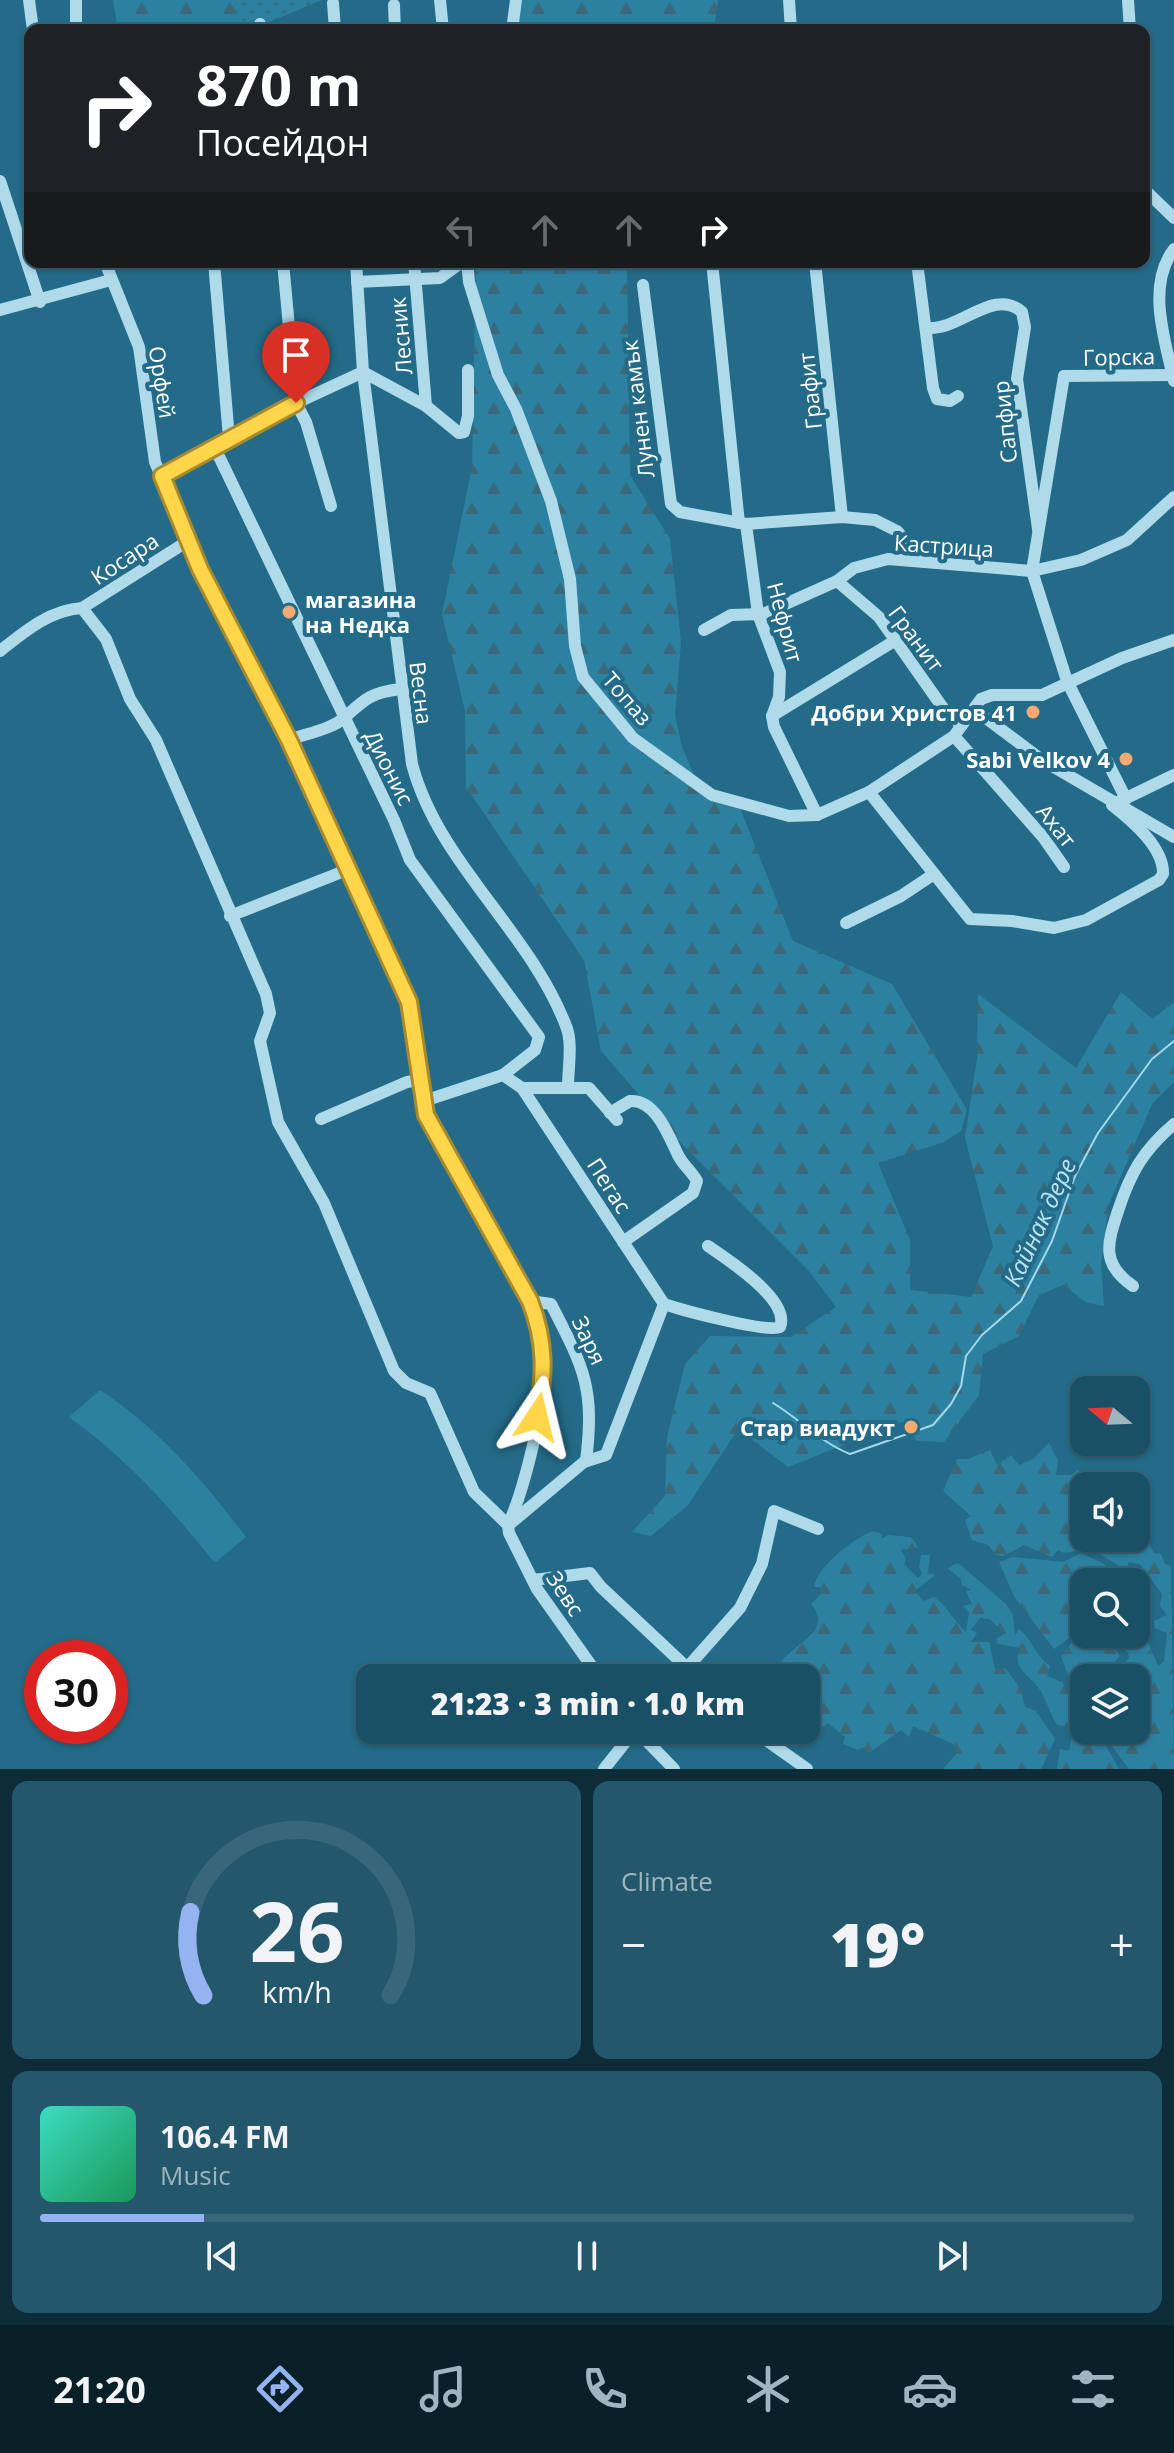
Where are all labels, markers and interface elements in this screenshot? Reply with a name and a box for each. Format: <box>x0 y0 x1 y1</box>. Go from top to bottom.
text: 870 m <box>196 46 362 122</box>
icon: right <box>64 56 168 160</box>
text: Посейдон <box>196 118 369 167</box>
icon: left <box>439 208 483 252</box>
icon: ahead <box>523 208 567 252</box>
icon: ahead <box>607 208 651 252</box>
icon: right <box>691 208 735 252</box>
street label: Лесник <box>382 295 418 376</box>
pin <box>262 321 330 403</box>
icon: arrive <box>274 333 318 377</box>
street label: Лунен камък <box>614 338 660 480</box>
street label: Горска <box>1083 340 1155 372</box>
street label: Орфей <box>143 344 183 420</box>
street label: Графит <box>790 351 828 431</box>
street label: Сапфир <box>985 379 1023 465</box>
street label: Косара <box>84 525 164 591</box>
street label: Кастрица <box>893 527 995 563</box>
street label: Нефрит <box>761 578 811 666</box>
place label: магазина на Недка <box>305 584 417 639</box>
street label: Гранит <box>882 599 952 677</box>
marker: магазина на Недка <box>280 603 298 621</box>
street label: Весна <box>403 660 441 726</box>
street label: Топаз <box>596 665 660 731</box>
place label: Добри Христов 41 <box>811 697 1017 727</box>
marker: Добри Христов 41 <box>1024 703 1042 721</box>
street label: Дионис <box>358 724 422 810</box>
place label: Sabi Velkov 4 <box>966 744 1110 774</box>
marker: Sabi Velkov 4 <box>1117 750 1135 768</box>
street label: Ахат <box>1030 797 1084 853</box>
street label: Пегас <box>581 1151 639 1219</box>
water label: Кайнак дере <box>995 1153 1083 1291</box>
street label: Заря <box>566 1311 614 1369</box>
position arrow <box>495 1375 579 1459</box>
north arrow <box>1070 1376 1150 1456</box>
map controls <box>1070 1376 1150 1744</box>
place label: Стар виадукт <box>740 1412 895 1442</box>
marker: Стар виадукт <box>902 1418 920 1436</box>
button: sound <box>1070 1472 1150 1552</box>
street label: Зевс <box>540 1565 592 1621</box>
button: search <box>1070 1568 1150 1648</box>
speed limit sign: 30 <box>24 1640 128 1744</box>
button: layers <box>1070 1664 1150 1744</box>
text: 21:23 · 3 min · 1.0 km <box>431 1683 745 1724</box>
text: Climate <box>621 1863 713 1899</box>
text: 26 <box>249 1873 344 1986</box>
text: 19° <box>830 1903 925 1985</box>
text: − <box>621 1914 646 1974</box>
text: + <box>1109 1914 1134 1974</box>
text: km/h <box>262 1972 331 2011</box>
text: 106.4 FM <box>160 2116 290 2157</box>
text: Music <box>160 2157 231 2193</box>
icon: previous <box>200 2234 244 2278</box>
icon: pause <box>565 2234 609 2278</box>
icon: next <box>930 2234 974 2278</box>
icon: directions <box>252 2361 308 2417</box>
icon: music <box>415 2361 471 2417</box>
icon: phone <box>577 2361 633 2417</box>
icon: climate <box>740 2361 796 2417</box>
icon: car <box>902 2361 958 2417</box>
icon: filters <box>1065 2361 1121 2417</box>
text: 21:20 <box>53 2365 146 2414</box>

